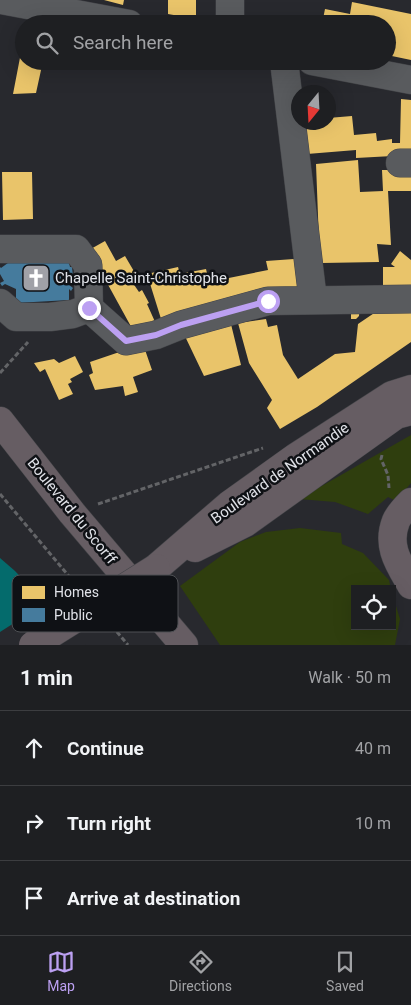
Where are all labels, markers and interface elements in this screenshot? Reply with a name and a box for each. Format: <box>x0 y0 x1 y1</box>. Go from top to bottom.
search box <box>15 15 396 70</box>
icon: search <box>33 29 61 57</box>
text: Search here <box>73 31 173 54</box>
north arrow <box>291 85 336 130</box>
church icon: Chapelle Saint-Christophe <box>21 263 51 293</box>
place label: Chapelle Saint-Christophe <box>55 269 227 287</box>
route start <box>257 290 280 313</box>
route end <box>78 297 101 320</box>
street label: Boulevard de Normandie <box>208 418 352 527</box>
street label: Boulevard du Scorff <box>24 454 121 568</box>
legend <box>12 575 178 632</box>
text: Homes <box>54 584 99 600</box>
map controls <box>351 585 396 630</box>
button: locate <box>351 585 396 630</box>
text: Public <box>54 607 93 623</box>
text: 1 min <box>20 666 73 690</box>
text: Walk · 50 m <box>308 668 391 687</box>
icon: ahead <box>20 734 48 762</box>
text: Continue <box>67 737 144 760</box>
text: 40 m <box>355 739 391 758</box>
icon: right <box>20 809 48 837</box>
text: Turn right <box>67 812 151 835</box>
text: 10 m <box>355 814 391 833</box>
icon: arrive <box>20 884 48 912</box>
text: Arrive at destination <box>67 887 240 910</box>
tab: Map <box>47 948 75 994</box>
tab: Directions <box>169 948 232 994</box>
tab: Saved <box>326 948 364 994</box>

